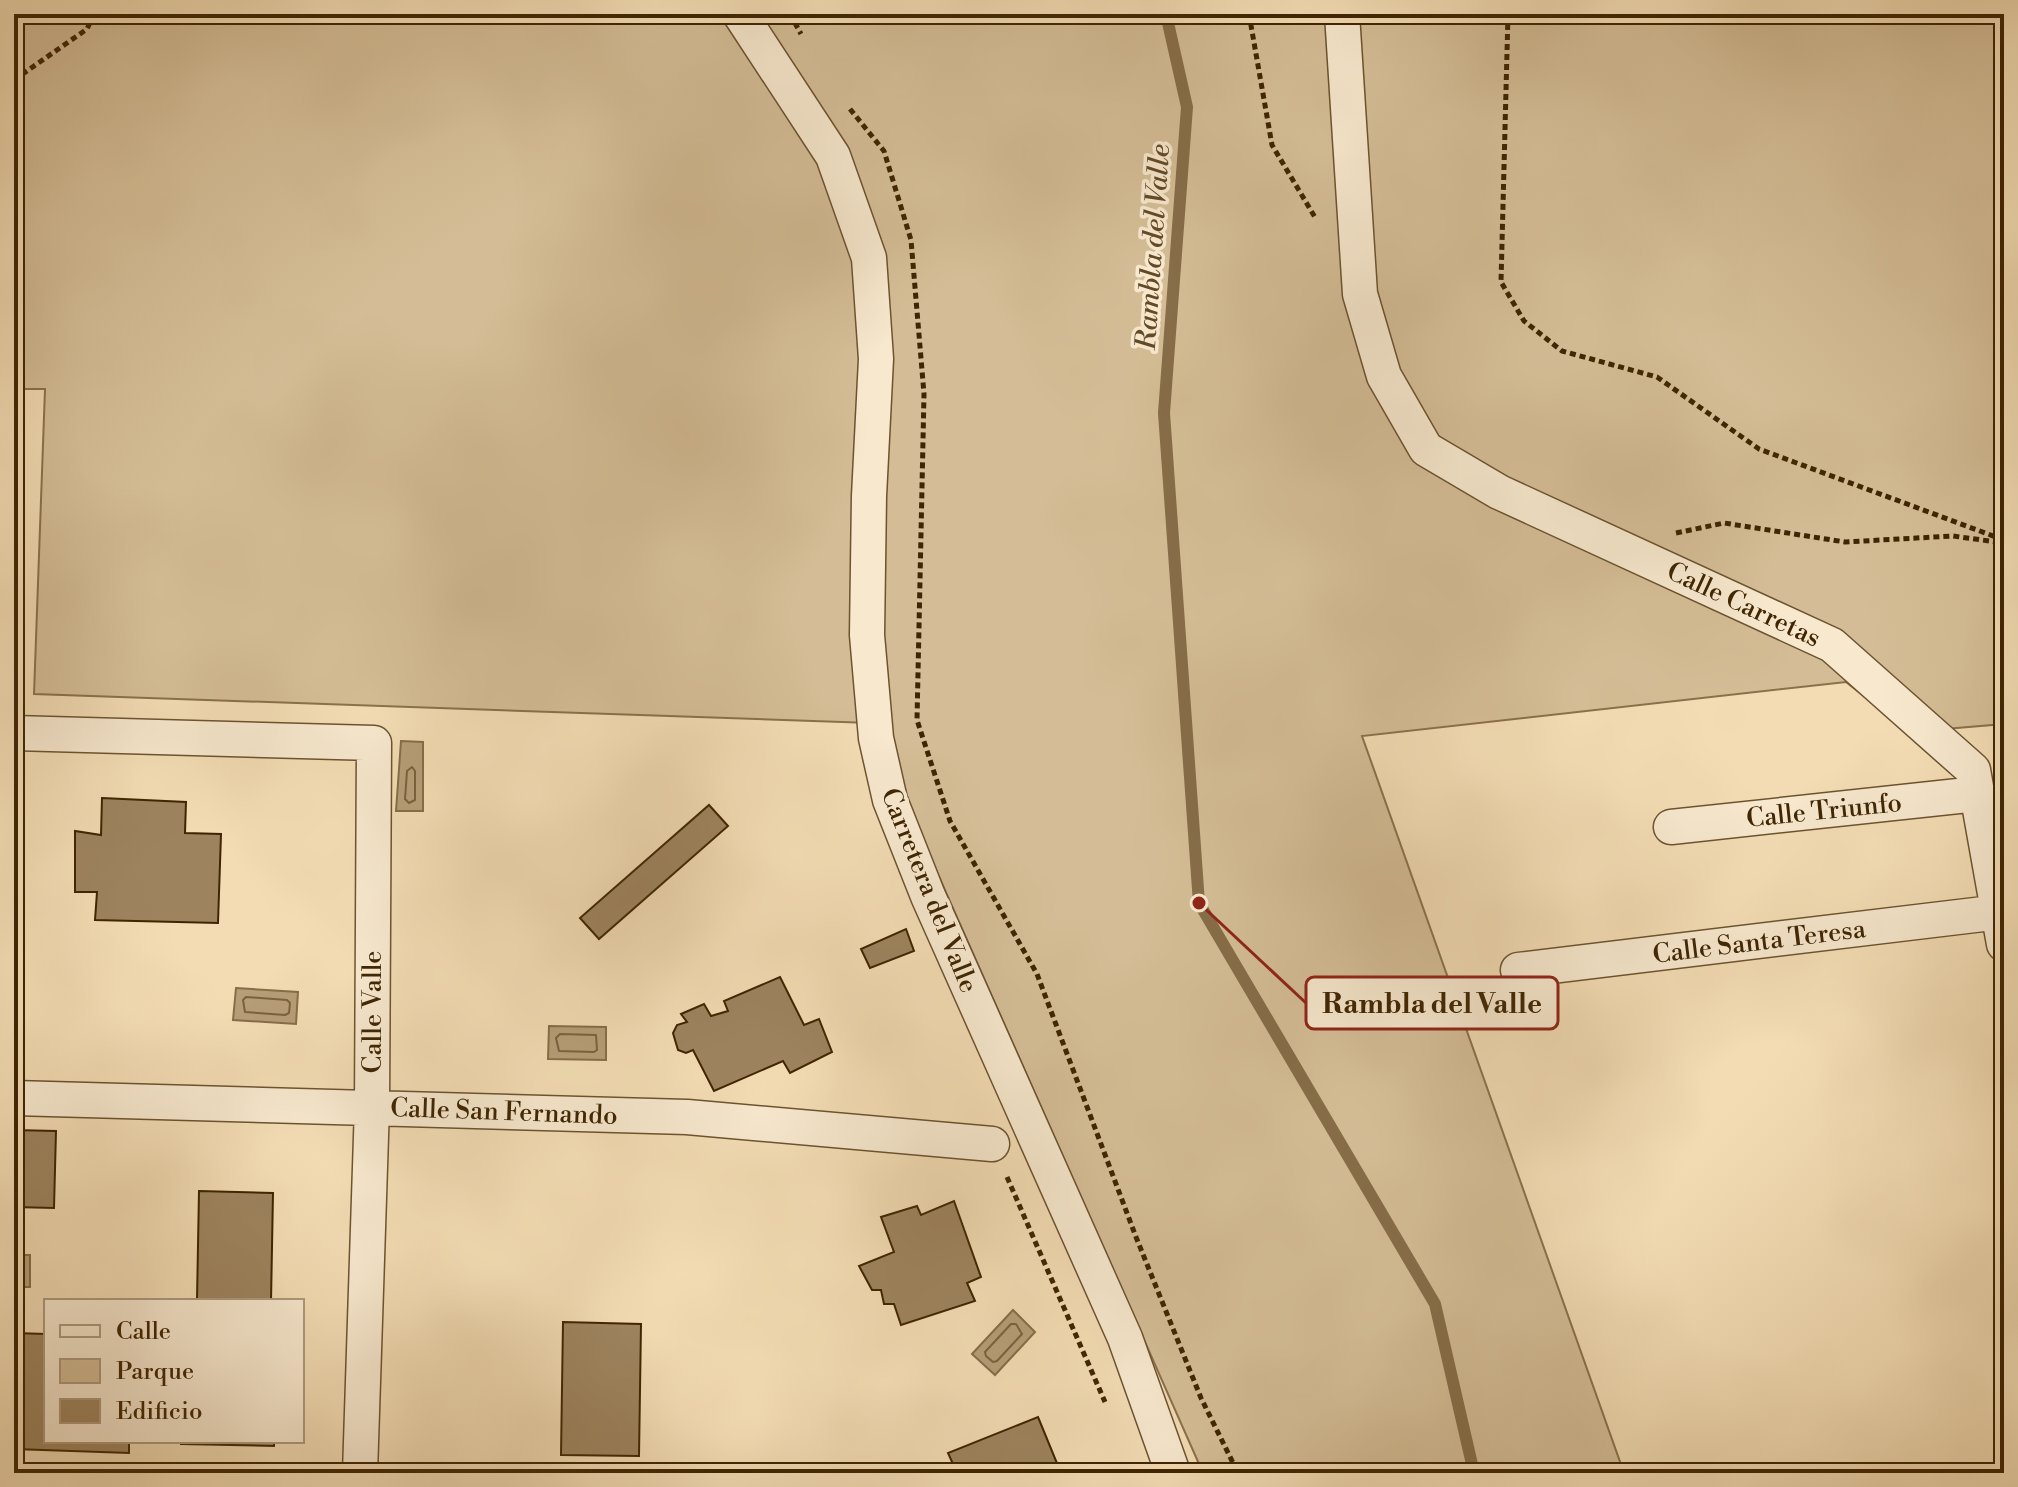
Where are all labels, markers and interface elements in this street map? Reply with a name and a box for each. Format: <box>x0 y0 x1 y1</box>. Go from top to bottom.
water label: Rambla del Valle <box>1129 143 1178 352</box>
street label: Calle Carretas <box>1662 555 1826 654</box>
street label: Carretera del Valle <box>873 783 985 997</box>
street label: Calle Triunfo <box>1745 787 1903 835</box>
street label: Calle Santa Teresa <box>1651 913 1868 971</box>
street label: Calle Valle <box>357 951 389 1073</box>
callout: Rambla del Valle <box>1306 977 1558 1029</box>
text: Rambla del Valle <box>1322 987 1542 1022</box>
street label: Calle San Fernando <box>390 1092 618 1132</box>
legend <box>44 1299 304 1443</box>
text: Calle <box>116 1317 171 1347</box>
text: Parque <box>116 1357 194 1387</box>
text: Edificio <box>116 1397 202 1427</box>

